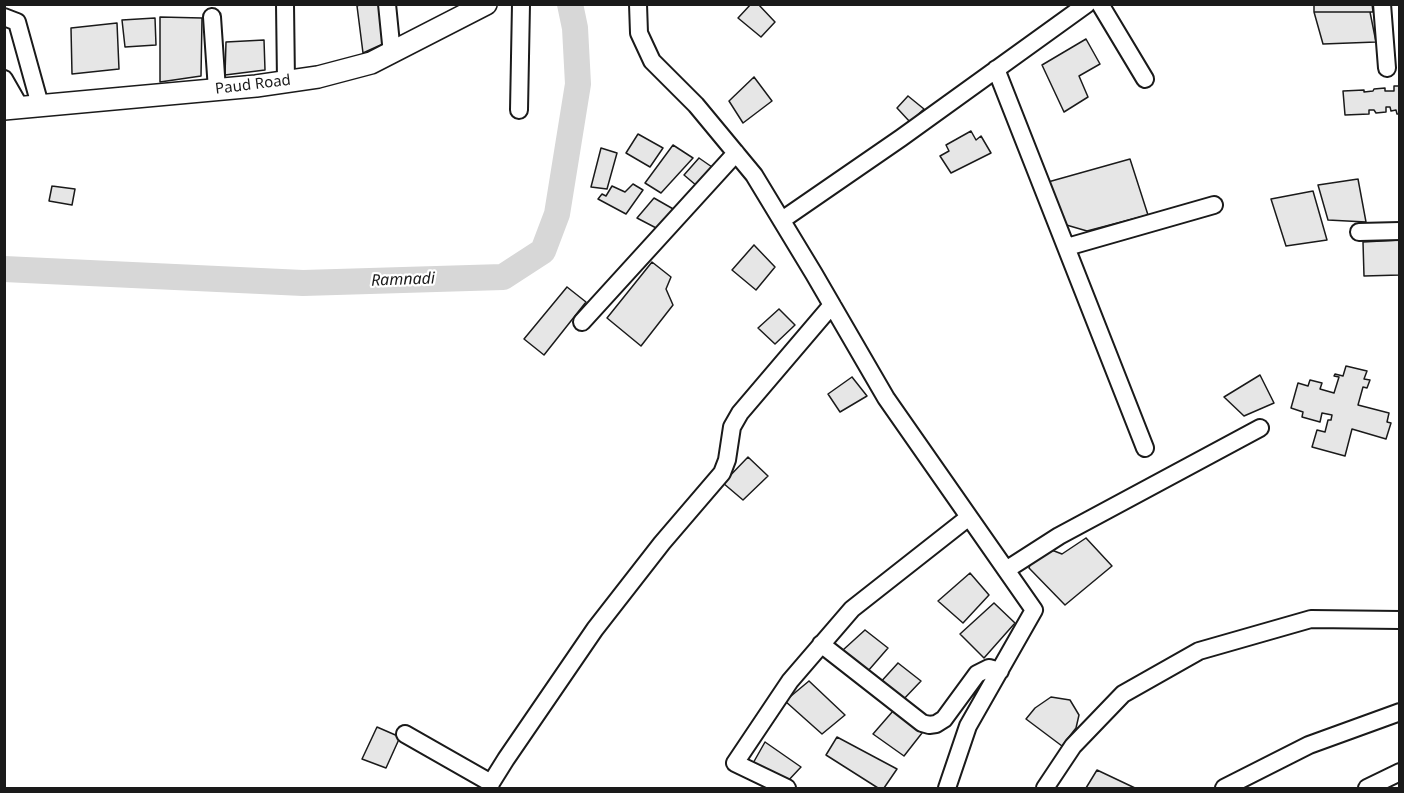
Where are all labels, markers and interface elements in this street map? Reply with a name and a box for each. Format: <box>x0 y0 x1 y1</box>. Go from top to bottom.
street label: Paud Road <box>214 71 292 99</box>
water label: Ramnadi <box>371 269 435 291</box>

